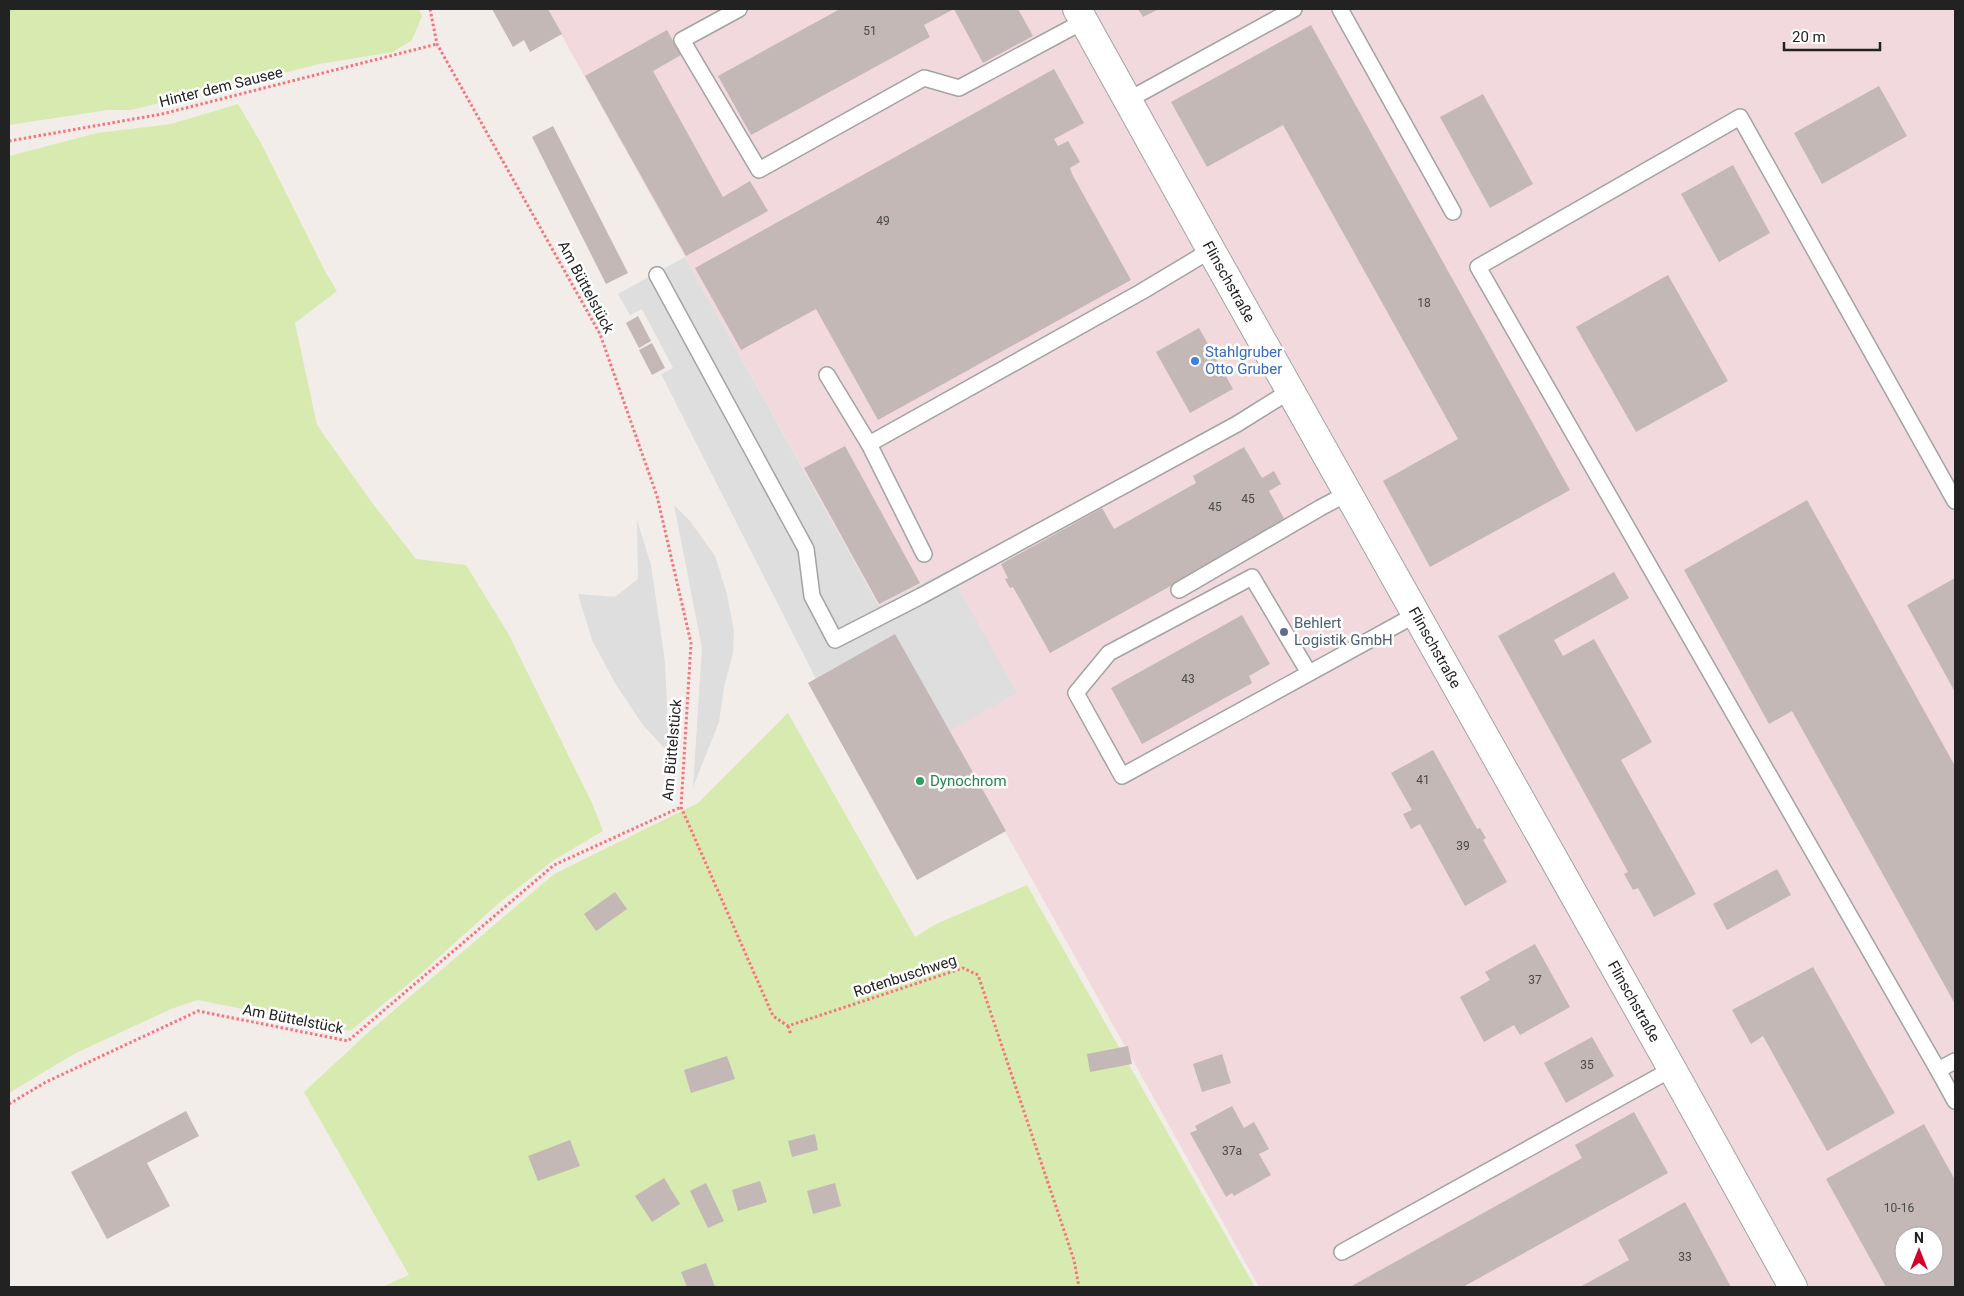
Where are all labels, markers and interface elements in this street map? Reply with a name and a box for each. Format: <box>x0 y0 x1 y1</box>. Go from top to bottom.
scale bar <box>1784 20 1880 52</box>
house number: 51 <box>863 24 877 38</box>
text: 20 m <box>1792 28 1826 46</box>
street label: Hinter dem Sausee <box>157 63 285 111</box>
house number: 49 <box>876 214 890 228</box>
street label: Am Büttelstück <box>554 238 618 337</box>
street label: Flinschstraße <box>1199 238 1259 325</box>
house number: 18 <box>1417 296 1431 310</box>
place label: Stahlgruber Otto Gruber <box>1205 343 1282 378</box>
marker: Stahlgruber Otto Gruber <box>1189 355 1201 367</box>
house number: 45 <box>1241 492 1255 506</box>
house number: 45 <box>1208 500 1222 514</box>
street label: Flinschstraße <box>1405 604 1465 691</box>
place label: Behlert Logistik GmbH <box>1294 614 1393 649</box>
marker: Behlert Logistik GmbH <box>1278 626 1290 638</box>
house number: 43 <box>1181 672 1195 686</box>
street label: Am Büttelstück <box>659 698 685 802</box>
place label: Dynochrom <box>930 772 1007 790</box>
house number: 41 <box>1416 773 1430 787</box>
marker: Dynochrom <box>914 775 926 787</box>
house number: 39 <box>1456 839 1470 853</box>
street label: Rotenbuschweg <box>851 951 959 1001</box>
street label: Flinschstraße <box>1604 958 1664 1045</box>
house number: 37 <box>1528 973 1542 987</box>
street label: Am Büttelstück <box>241 1000 345 1038</box>
house number: 35 <box>1580 1058 1594 1072</box>
house number: 37a <box>1222 1144 1242 1158</box>
house number: 10-16 <box>1884 1201 1914 1215</box>
north arrow <box>1894 1226 1944 1276</box>
text: N <box>1914 1230 1924 1246</box>
house number: 33 <box>1678 1250 1692 1264</box>

